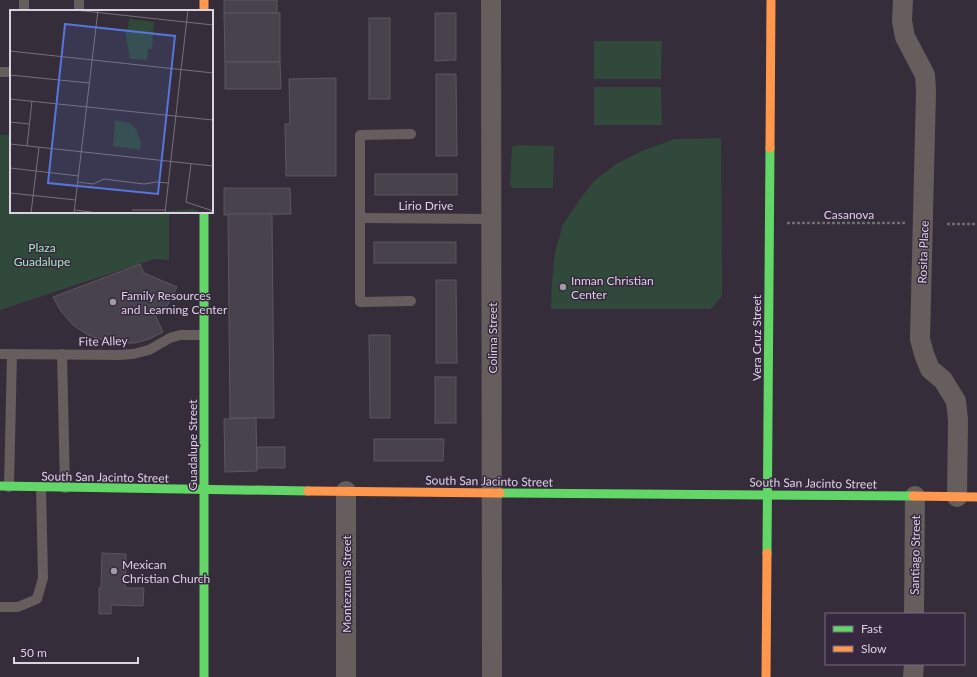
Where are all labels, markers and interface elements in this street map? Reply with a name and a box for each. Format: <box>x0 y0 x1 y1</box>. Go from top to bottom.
inset map <box>10 10 213 213</box>
street label: Lirio Drive <box>399 198 453 213</box>
street label: Casanova <box>824 207 874 222</box>
street label: Rosita Place <box>914 220 932 284</box>
park label: Plaza Guadalupe <box>14 240 70 269</box>
place label: Inman Christian Center <box>571 273 654 302</box>
marker: Inman Christian Center <box>558 282 568 292</box>
place label: Family Resources and Learning Center <box>121 288 228 317</box>
street label: Vera Cruz Street <box>749 294 764 381</box>
marker: Family Resources and Learning Center <box>108 297 118 307</box>
street label: Colima Street <box>485 302 500 373</box>
street label: Fite Alley <box>78 333 128 349</box>
street label: Guadalupe Street <box>185 399 200 491</box>
street label: South San Jacinto Street <box>41 468 170 486</box>
street label: South San Jacinto Street <box>425 472 554 490</box>
street label: South San Jacinto Street <box>749 474 878 492</box>
street label: Santiago Street <box>907 514 923 595</box>
street label: Montezuma Street <box>339 535 354 633</box>
place label: Mexican Christian Church <box>122 557 210 586</box>
marker: Mexican Christian Church <box>109 566 119 576</box>
legend <box>825 613 965 665</box>
text: Fast <box>861 621 883 636</box>
scale bar <box>14 639 138 665</box>
text: Slow <box>861 641 887 656</box>
text: 50 m <box>20 645 47 660</box>

